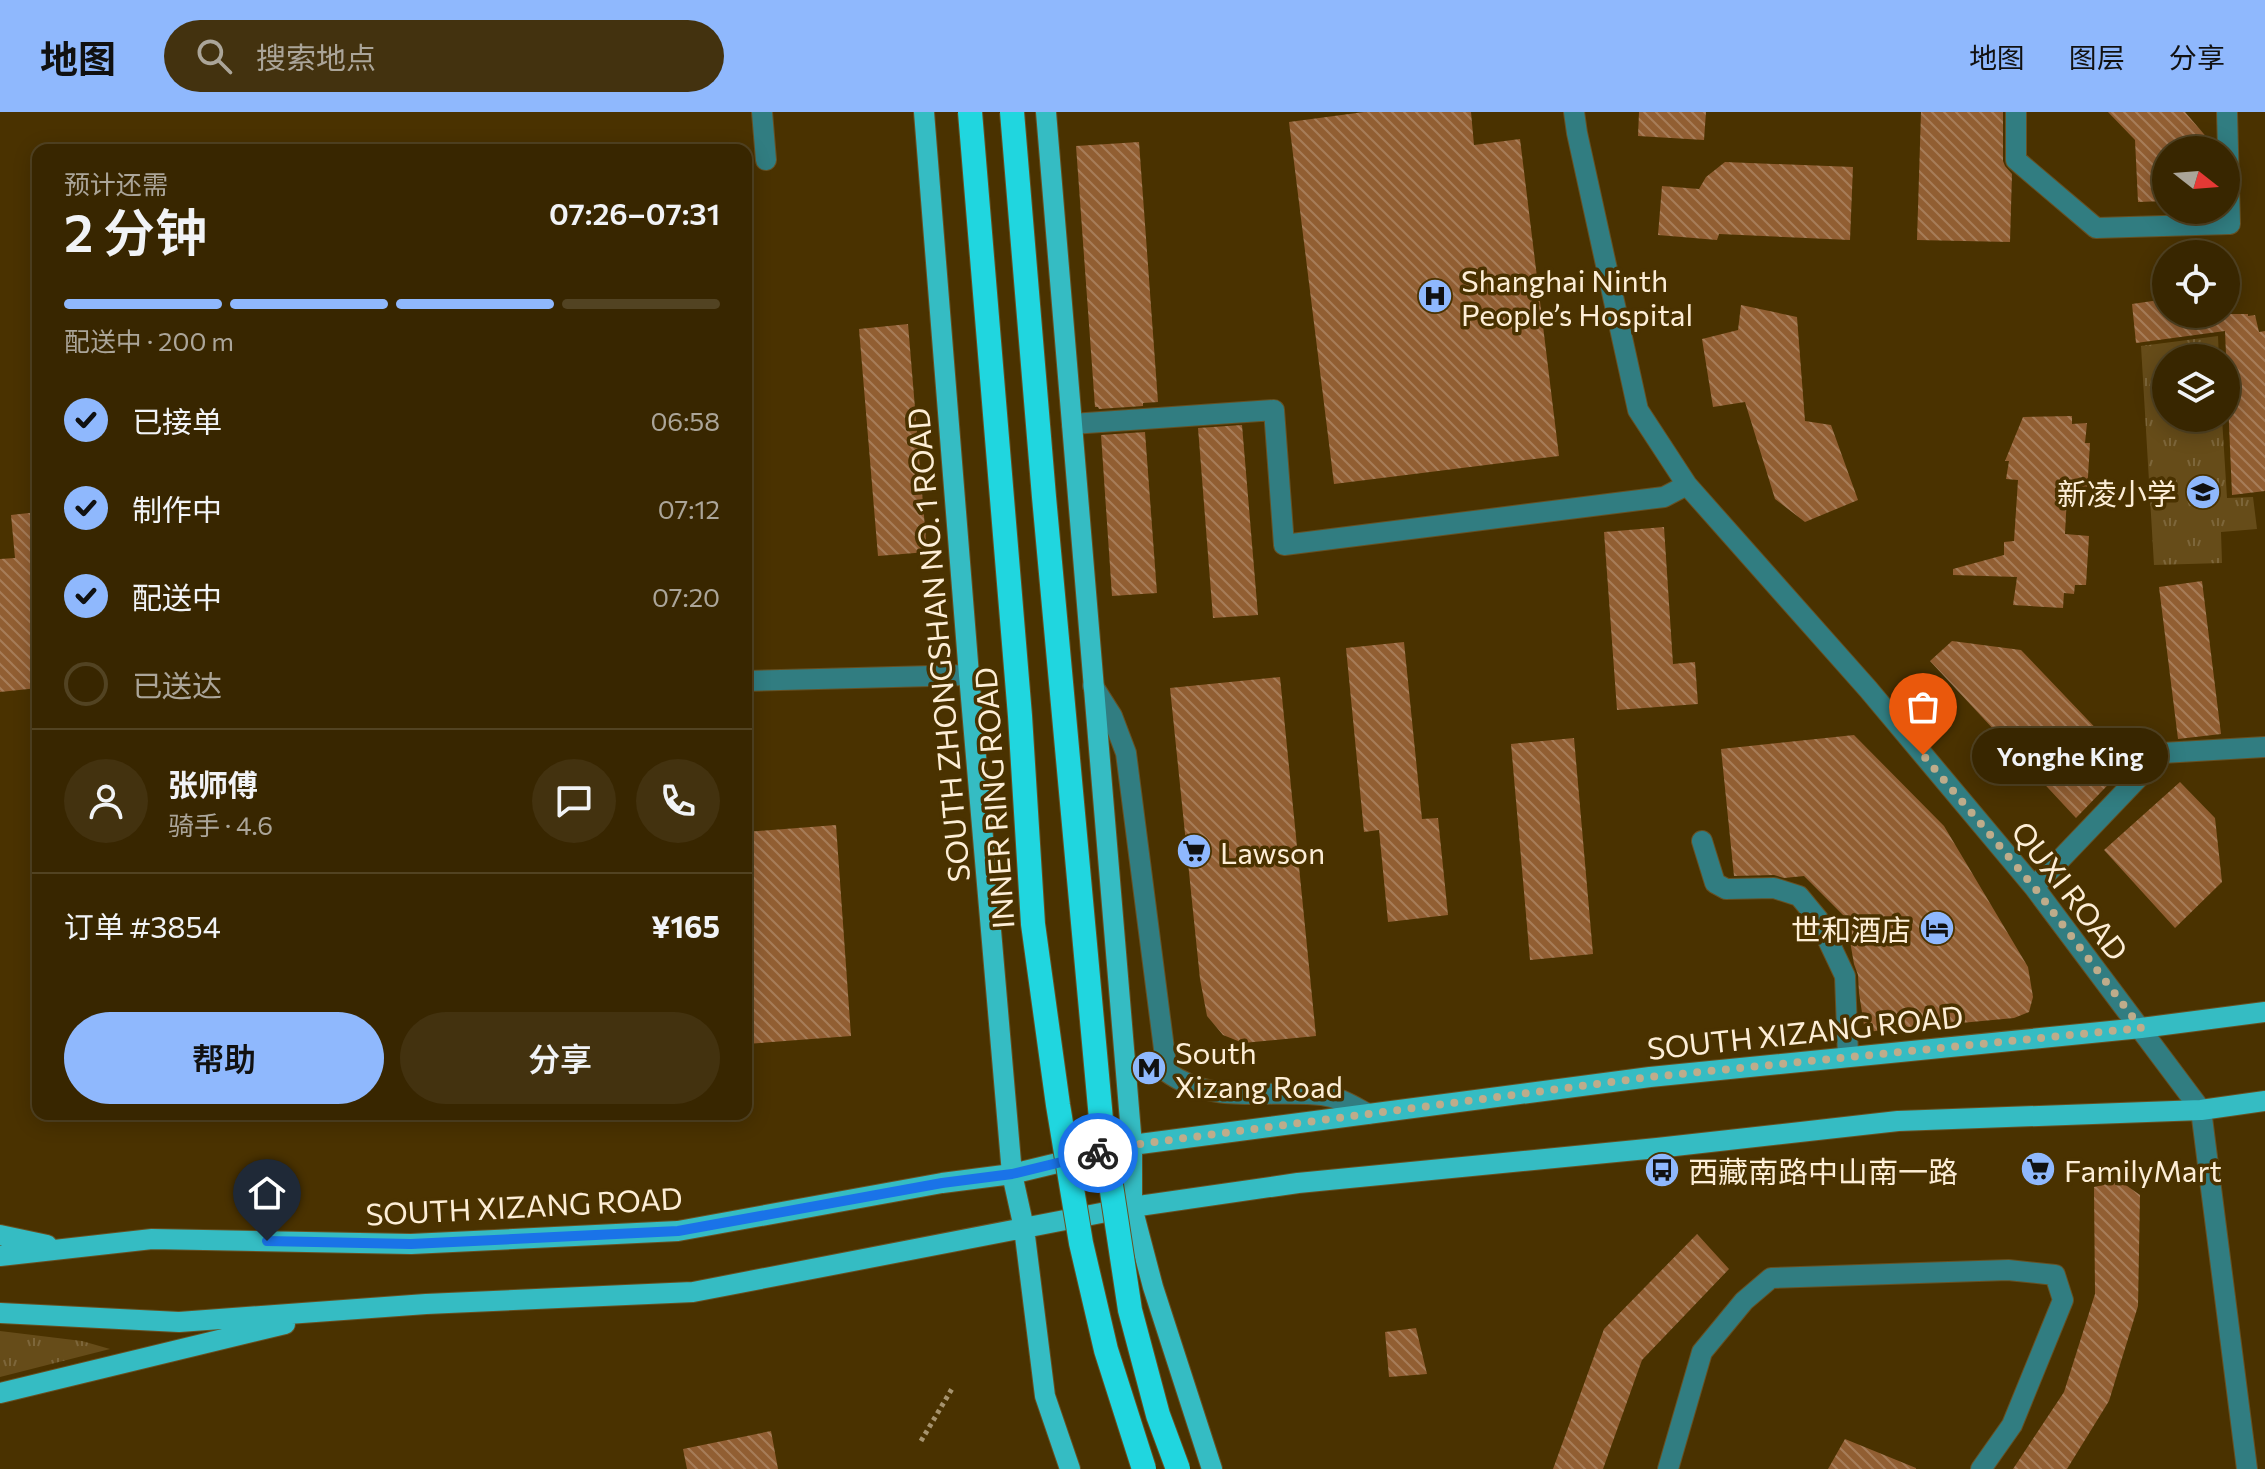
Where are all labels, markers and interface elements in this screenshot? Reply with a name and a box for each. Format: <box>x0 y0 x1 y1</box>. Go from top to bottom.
search box <box>164 20 724 92</box>
text: 地图 <box>40 34 116 81</box>
icon: search <box>192 34 236 78</box>
text: 搜索地点 <box>256 38 376 75</box>
text: 地图 <box>1969 40 2025 74</box>
text: 图层 <box>2069 40 2125 74</box>
text: 分享 <box>2169 40 2225 74</box>
north arrow <box>2152 136 2240 224</box>
map controls <box>2152 136 2240 432</box>
text: 预计还需 <box>64 168 168 199</box>
text: 07:26–07:31 <box>549 194 720 231</box>
text: 2 分钟 <box>64 199 207 263</box>
button: locate <box>2152 240 2240 328</box>
place label: Shanghai Ninth People’s Hospital <box>1461 261 1693 332</box>
hospital icon: Shanghai Ninth People’s Hospital <box>1416 277 1454 315</box>
text: 配送中 · 200 m <box>64 325 234 356</box>
button: layers <box>2152 344 2240 432</box>
icon: check <box>64 398 108 442</box>
text: 已接单 <box>132 402 222 439</box>
text: 06:58 <box>650 405 720 436</box>
street label: SOUTH ZHONGSHAN NO. 1 ROAD <box>898 406 976 884</box>
school or university icon: 新凌小学 <box>2184 473 2222 511</box>
place label: 新凌小学 <box>2057 474 2177 511</box>
icon: check <box>64 486 108 530</box>
text: 制作中 <box>132 490 222 527</box>
text: 07:12 <box>658 493 720 524</box>
icon: check <box>64 574 108 618</box>
text: 配送中 <box>132 578 222 615</box>
text: 07:20 <box>652 581 720 612</box>
text: 已送达 <box>132 666 222 703</box>
street label: INNER RING ROAD <box>965 666 1021 930</box>
pin <box>1889 673 1957 755</box>
icon: bag <box>1901 685 1945 729</box>
callout: Yonghe King <box>1971 727 2167 783</box>
text: Yonghe King <box>1996 740 2144 771</box>
button: person <box>64 759 148 843</box>
button: chat <box>532 759 616 843</box>
button: phone <box>636 759 720 843</box>
text: 张师傅 <box>168 765 258 802</box>
text: 骑手 · 4.6 <box>168 809 273 840</box>
street label: QUXI ROAD <box>2005 813 2137 967</box>
supermarket icon: Lawson <box>1175 832 1213 870</box>
place label: Lawson <box>1220 833 1325 870</box>
text: 订单 #3854 <box>64 907 221 944</box>
text: ¥165 <box>651 907 720 944</box>
hotel icon: 世和酒店 <box>1918 909 1956 947</box>
place label: 世和酒店 <box>1791 910 1911 947</box>
street label: SOUTH XIZANG ROAD <box>1645 996 1965 1066</box>
button: 帮助 <box>64 1012 384 1104</box>
button: 分享 <box>400 1012 720 1104</box>
place label: South Xizang Road <box>1175 1033 1343 1104</box>
metro station icon: South Xizang Road <box>1130 1049 1168 1087</box>
courier <box>1058 1113 1138 1193</box>
icon: bike <box>1076 1131 1120 1175</box>
supermarket icon: FamilyMart <box>2019 1150 2057 1188</box>
bus stop icon: 西藏南路中山南一路 <box>1643 1151 1681 1189</box>
place label: FamilyMart <box>2064 1151 2222 1188</box>
place label: 西藏南路中山南一路 <box>1688 1152 1958 1189</box>
pin <box>233 1159 301 1241</box>
icon: home <box>245 1171 289 1215</box>
street label: SOUTH XIZANG ROAD <box>365 1178 683 1232</box>

